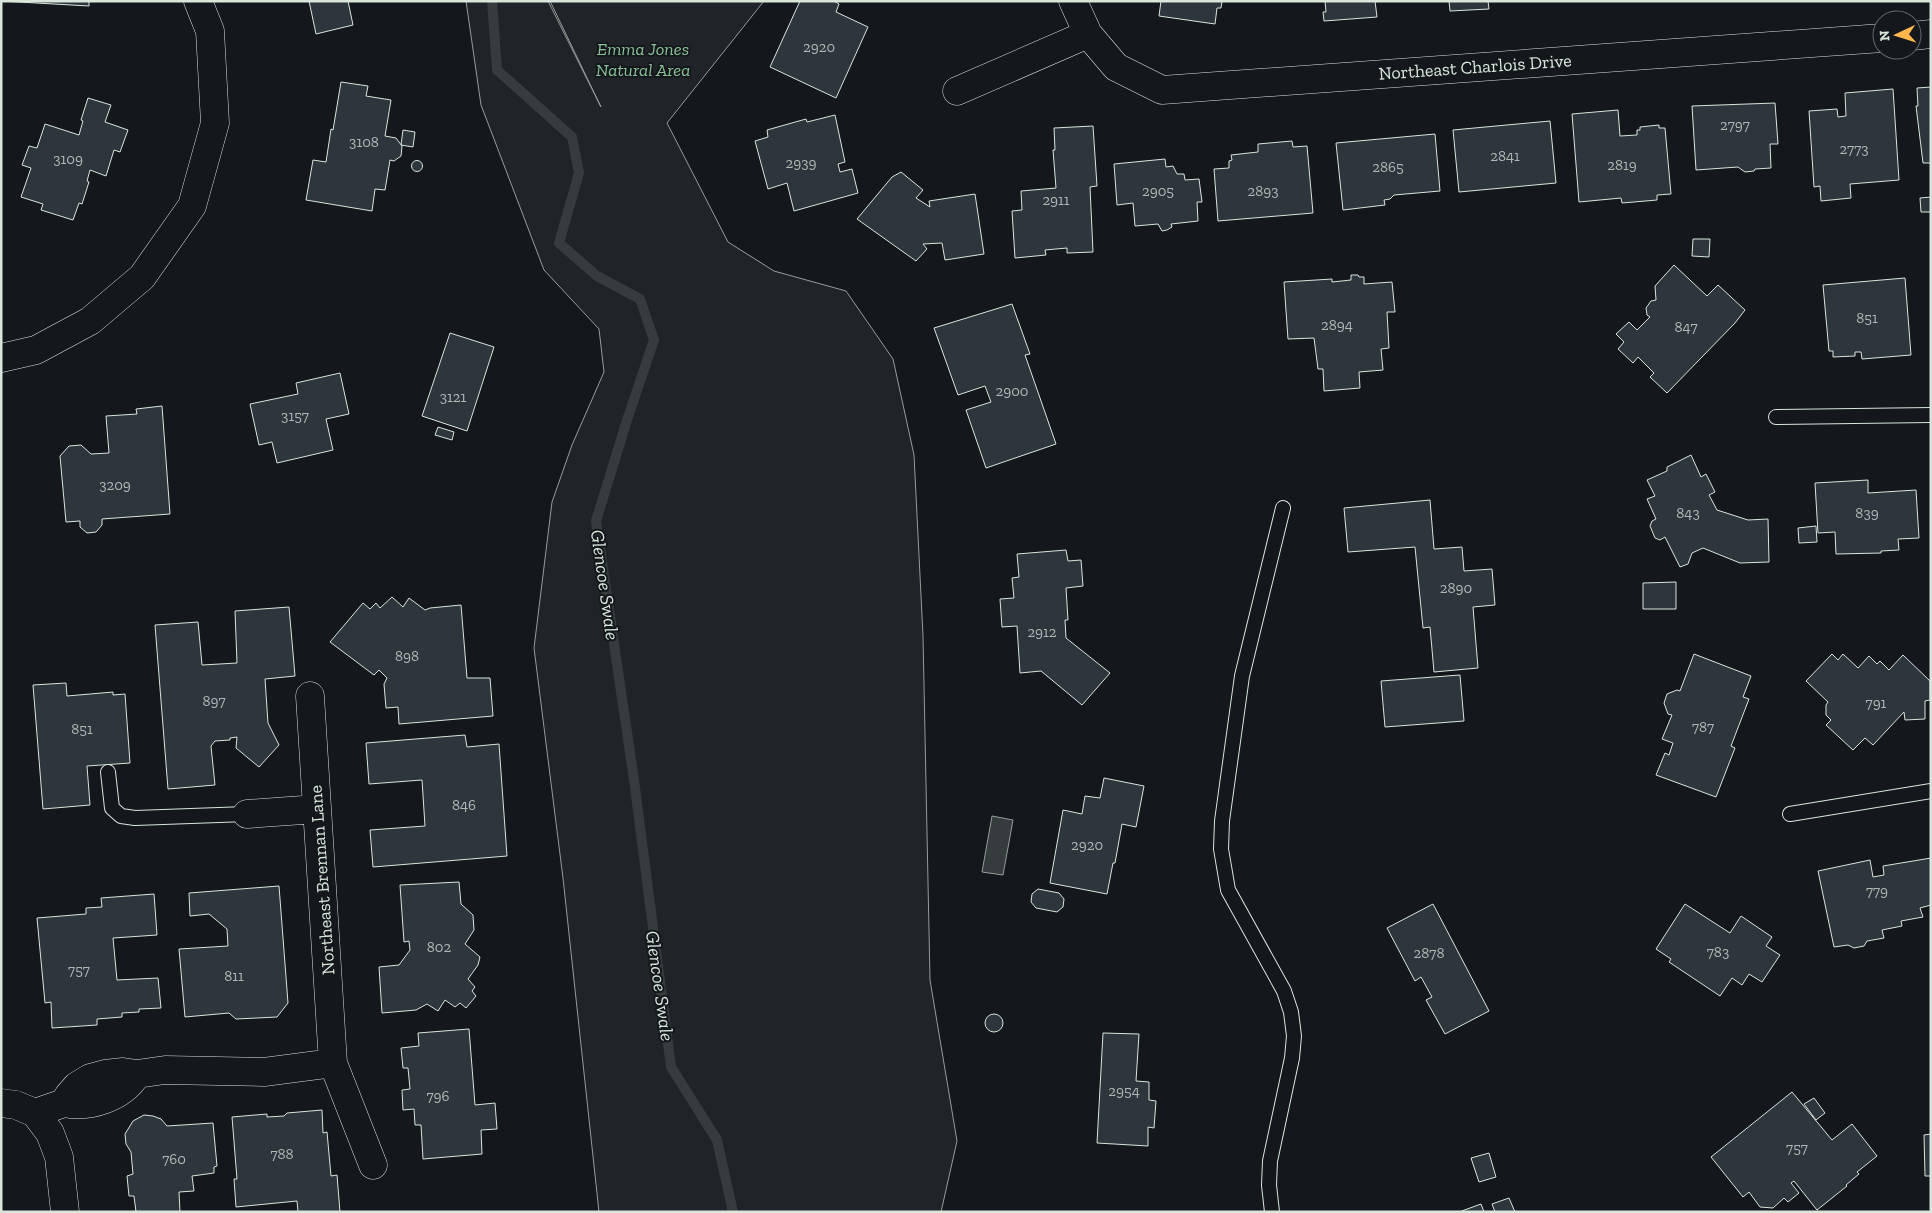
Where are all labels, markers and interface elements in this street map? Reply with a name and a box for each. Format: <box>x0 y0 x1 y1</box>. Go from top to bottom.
north arrow <box>1872 10 1922 60</box>
text: N <box>1876 30 1893 42</box>
park label: Emma Jones Natural Area <box>596 38 690 81</box>
house number: 2920 <box>803 38 835 56</box>
street label: Northeast Charlois Drive <box>1378 49 1572 85</box>
house number: 2797 <box>1720 116 1750 134</box>
house number: 3108 <box>349 133 379 151</box>
house number: 2773 <box>1839 140 1869 158</box>
house number: 2841 <box>1490 147 1520 165</box>
house number: 3109 <box>53 150 83 168</box>
house number: 2939 <box>786 154 817 172</box>
house number: 2819 <box>1607 156 1637 174</box>
house number: 2865 <box>1372 158 1404 176</box>
house number: 2905 <box>1142 182 1174 200</box>
house number: 2893 <box>1247 182 1279 200</box>
house number: 2911 <box>1042 191 1070 209</box>
house number: 851 <box>1856 309 1878 327</box>
house number: 2894 <box>1321 316 1353 334</box>
house number: 847 <box>1675 318 1697 336</box>
house number: 2900 <box>996 382 1028 400</box>
house number: 3121 <box>440 388 467 406</box>
house number: 3157 <box>281 407 309 425</box>
house number: 3209 <box>99 476 131 494</box>
house number: 843 <box>1676 504 1700 522</box>
house number: 839 <box>1855 504 1879 522</box>
water label: Glencoe Swale <box>586 528 624 642</box>
house number: 2890 <box>1440 579 1472 597</box>
house number: 2912 <box>1027 623 1057 641</box>
house number: 898 <box>395 647 419 665</box>
house number: 897 <box>202 692 226 710</box>
house number: 791 <box>1866 694 1887 712</box>
house number: 787 <box>1692 718 1714 736</box>
house number: 851 <box>71 720 93 738</box>
street label: Northeast Brennan Lane <box>304 784 340 976</box>
house number: 846 <box>452 796 476 814</box>
house number: 2920 <box>1071 836 1103 854</box>
house number: 779 <box>1866 882 1888 900</box>
water label: Glencoe Swale <box>641 929 679 1043</box>
house number: 802 <box>427 938 451 956</box>
house number: 783 <box>1707 943 1729 961</box>
house number: 2878 <box>1414 944 1444 962</box>
house number: 757 <box>68 961 90 979</box>
house number: 811 <box>224 967 244 985</box>
house number: 2954 <box>1108 1082 1140 1100</box>
house number: 796 <box>427 1087 450 1105</box>
house number: 757 <box>1786 1139 1808 1157</box>
house number: 788 <box>270 1145 294 1163</box>
house number: 760 <box>162 1150 186 1168</box>

